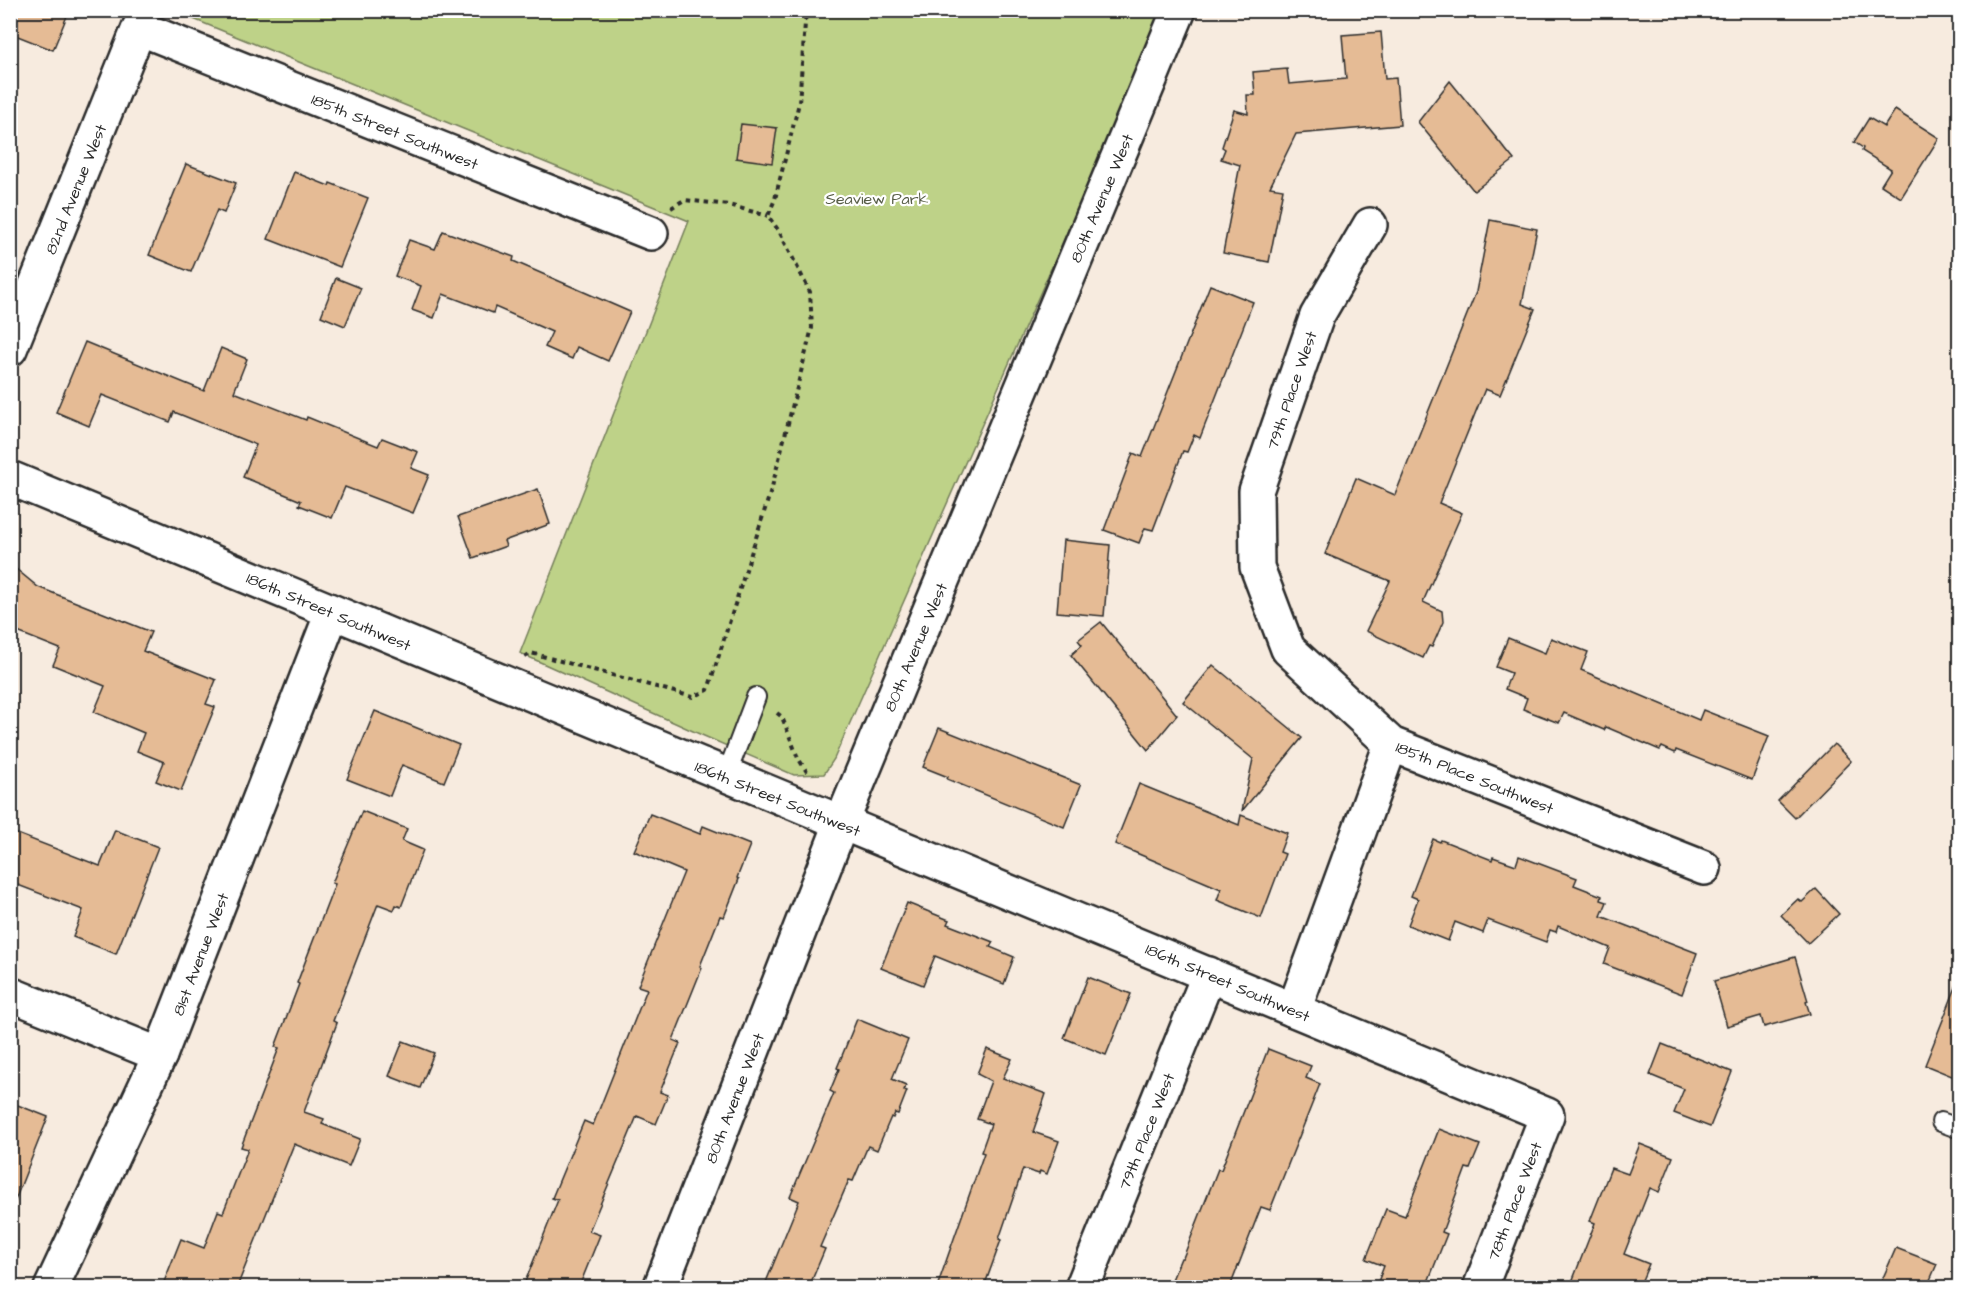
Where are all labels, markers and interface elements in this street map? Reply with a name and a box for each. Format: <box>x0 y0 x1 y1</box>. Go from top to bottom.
street label: 185th Street Southwest <box>308 88 482 176</box>
street label: 82nd Avenue West <box>40 120 112 258</box>
street label: 80th Avenue West <box>1065 130 1139 266</box>
park label: Seaview Park <box>826 188 929 210</box>
street label: 79th Place West <box>1261 328 1323 453</box>
street label: 186th Street Southwest <box>243 567 415 657</box>
street label: 80th Avenue West <box>879 579 953 715</box>
street label: 185th Place Southwest <box>1392 736 1557 820</box>
street label: 186th Street Southwest <box>691 756 864 842</box>
street label: 81st Avenue West <box>167 889 235 1019</box>
street label: 186th Street Southwest <box>1142 938 1314 1028</box>
street label: 80th Avenue West <box>700 1030 770 1167</box>
street label: 79th Place West <box>1114 1069 1181 1193</box>
street label: 78th Place West <box>1482 1138 1548 1264</box>

